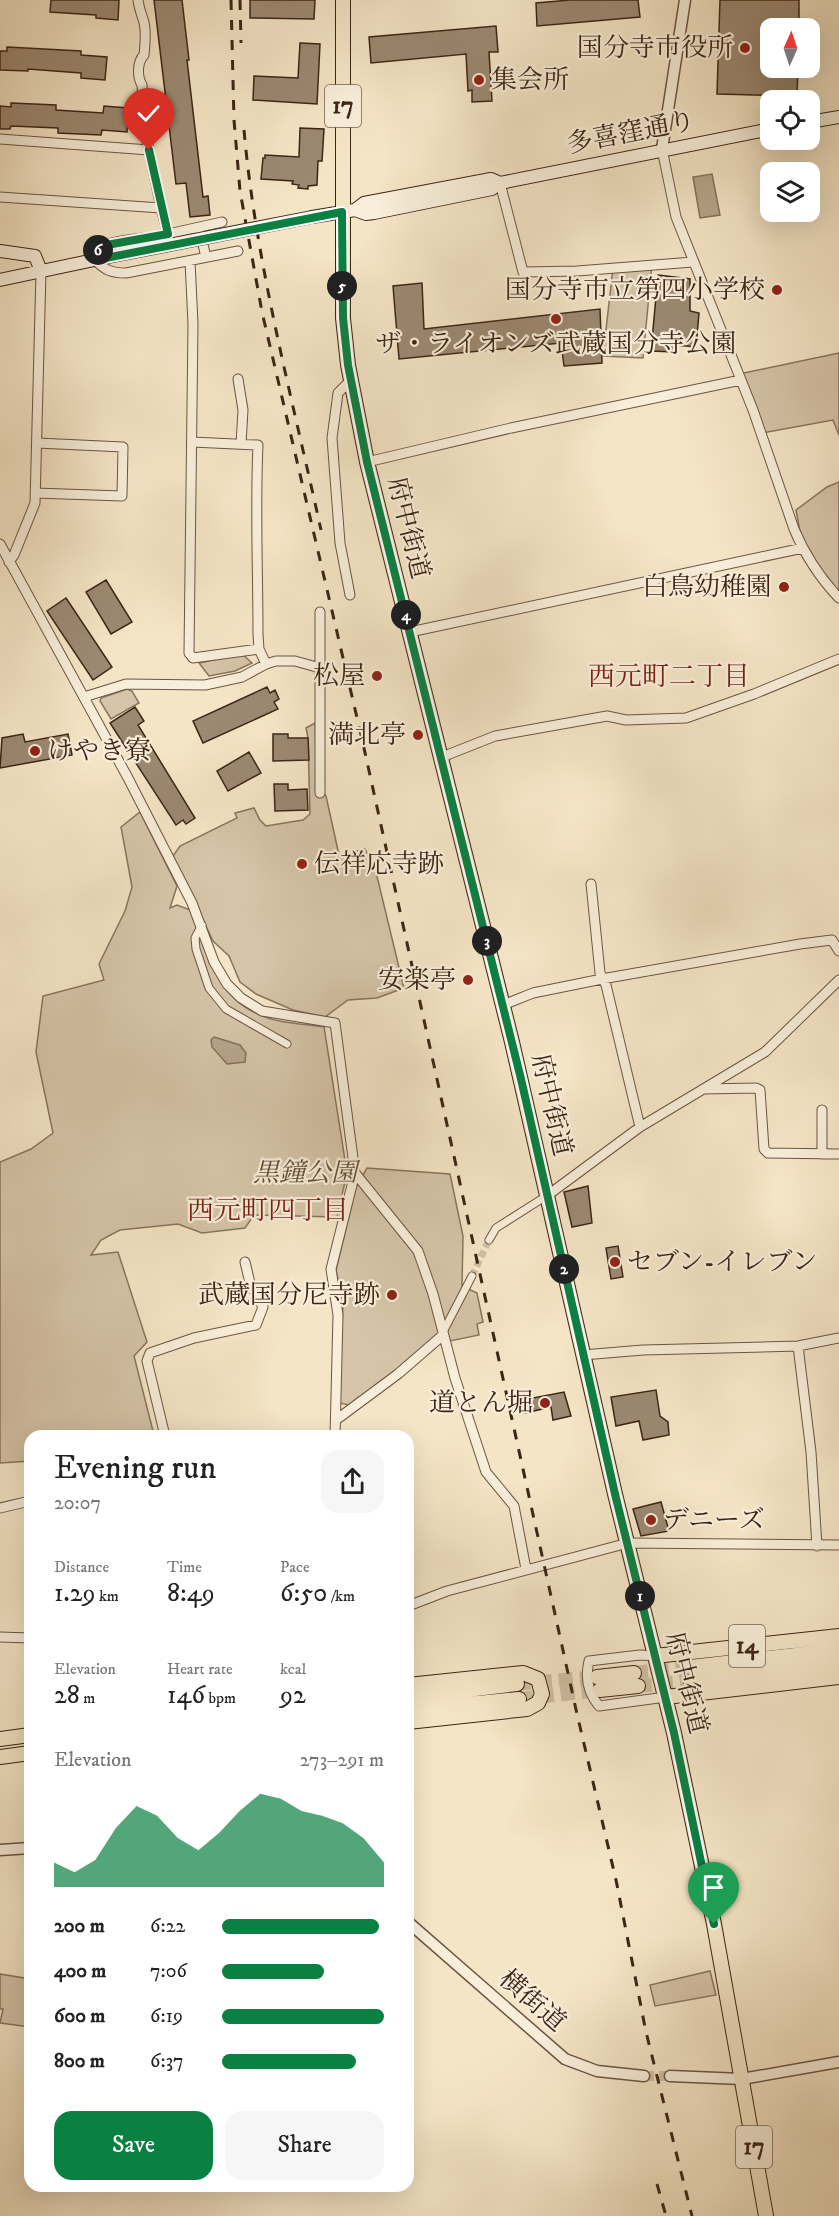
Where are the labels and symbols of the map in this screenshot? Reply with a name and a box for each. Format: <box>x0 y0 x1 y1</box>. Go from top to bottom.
north arrow <box>760 18 820 78</box>
place label: 国分寺市役所 <box>577 32 733 65</box>
marker: 国分寺市役所 <box>738 41 752 55</box>
place label: 集会所 <box>491 64 569 97</box>
marker: 集会所 <box>472 73 486 87</box>
road number: 17 <box>325 85 361 127</box>
pin <box>123 88 174 150</box>
street label: 多喜窪通り <box>564 104 698 162</box>
pin: 6 <box>83 235 113 265</box>
pin: 5 <box>327 271 357 301</box>
place label: 国分寺市立第四小学校 <box>505 274 765 307</box>
marker: 国分寺市立第四小学校 <box>770 283 784 297</box>
marker: ザ・ライオンズ武蔵国分寺公園 <box>549 312 563 326</box>
place label: ザ・ライオンズ武蔵国分寺公園 <box>375 328 737 361</box>
street label: 府中街道 <box>379 474 437 582</box>
place label: 白鳥幼稚園 <box>642 571 772 604</box>
marker: 白鳥幼稚園 <box>777 580 791 594</box>
pin: 4 <box>391 600 421 630</box>
place label: 松屋 <box>313 660 365 693</box>
district label: 西元町二丁目 <box>588 660 750 694</box>
marker: 松屋 <box>370 669 384 683</box>
place label: 満北亭 <box>328 719 406 752</box>
marker: 満北亭 <box>411 728 425 742</box>
place label: けやき寮 <box>47 735 151 768</box>
marker: けやき寮 <box>28 744 42 758</box>
place label: 伝祥応寺跡 <box>314 848 444 881</box>
marker: 伝祥応寺跡 <box>295 857 309 871</box>
pin: 3 <box>472 926 502 956</box>
place label: 安楽亭 <box>378 964 456 997</box>
marker: 安楽亭 <box>461 973 475 987</box>
street label: 府中街道 <box>523 1051 579 1159</box>
park label: 黒鐘公園 <box>253 1157 361 1190</box>
district label: 西元町四丁目 <box>187 1194 349 1228</box>
place label: セブン-イレブン <box>627 1246 817 1279</box>
pin: 2 <box>549 1254 579 1284</box>
marker: セブン-イレブン <box>608 1255 622 1269</box>
place label: 武蔵国分尼寺跡 <box>198 1279 380 1312</box>
marker: 武蔵国分尼寺跡 <box>385 1288 399 1302</box>
place label: 道とん堀 <box>429 1387 533 1420</box>
marker: 道とん堀 <box>538 1396 552 1410</box>
place label: デニーズ <box>663 1504 765 1537</box>
marker: デニーズ <box>644 1513 658 1527</box>
pin: 1 <box>625 1581 655 1611</box>
road number: 14 <box>729 1625 765 1667</box>
street label: 府中街道 <box>657 1629 715 1737</box>
pin <box>688 1862 739 1924</box>
street label: 横街道 <box>492 1963 572 2039</box>
road number: 17 <box>736 2126 772 2168</box>

